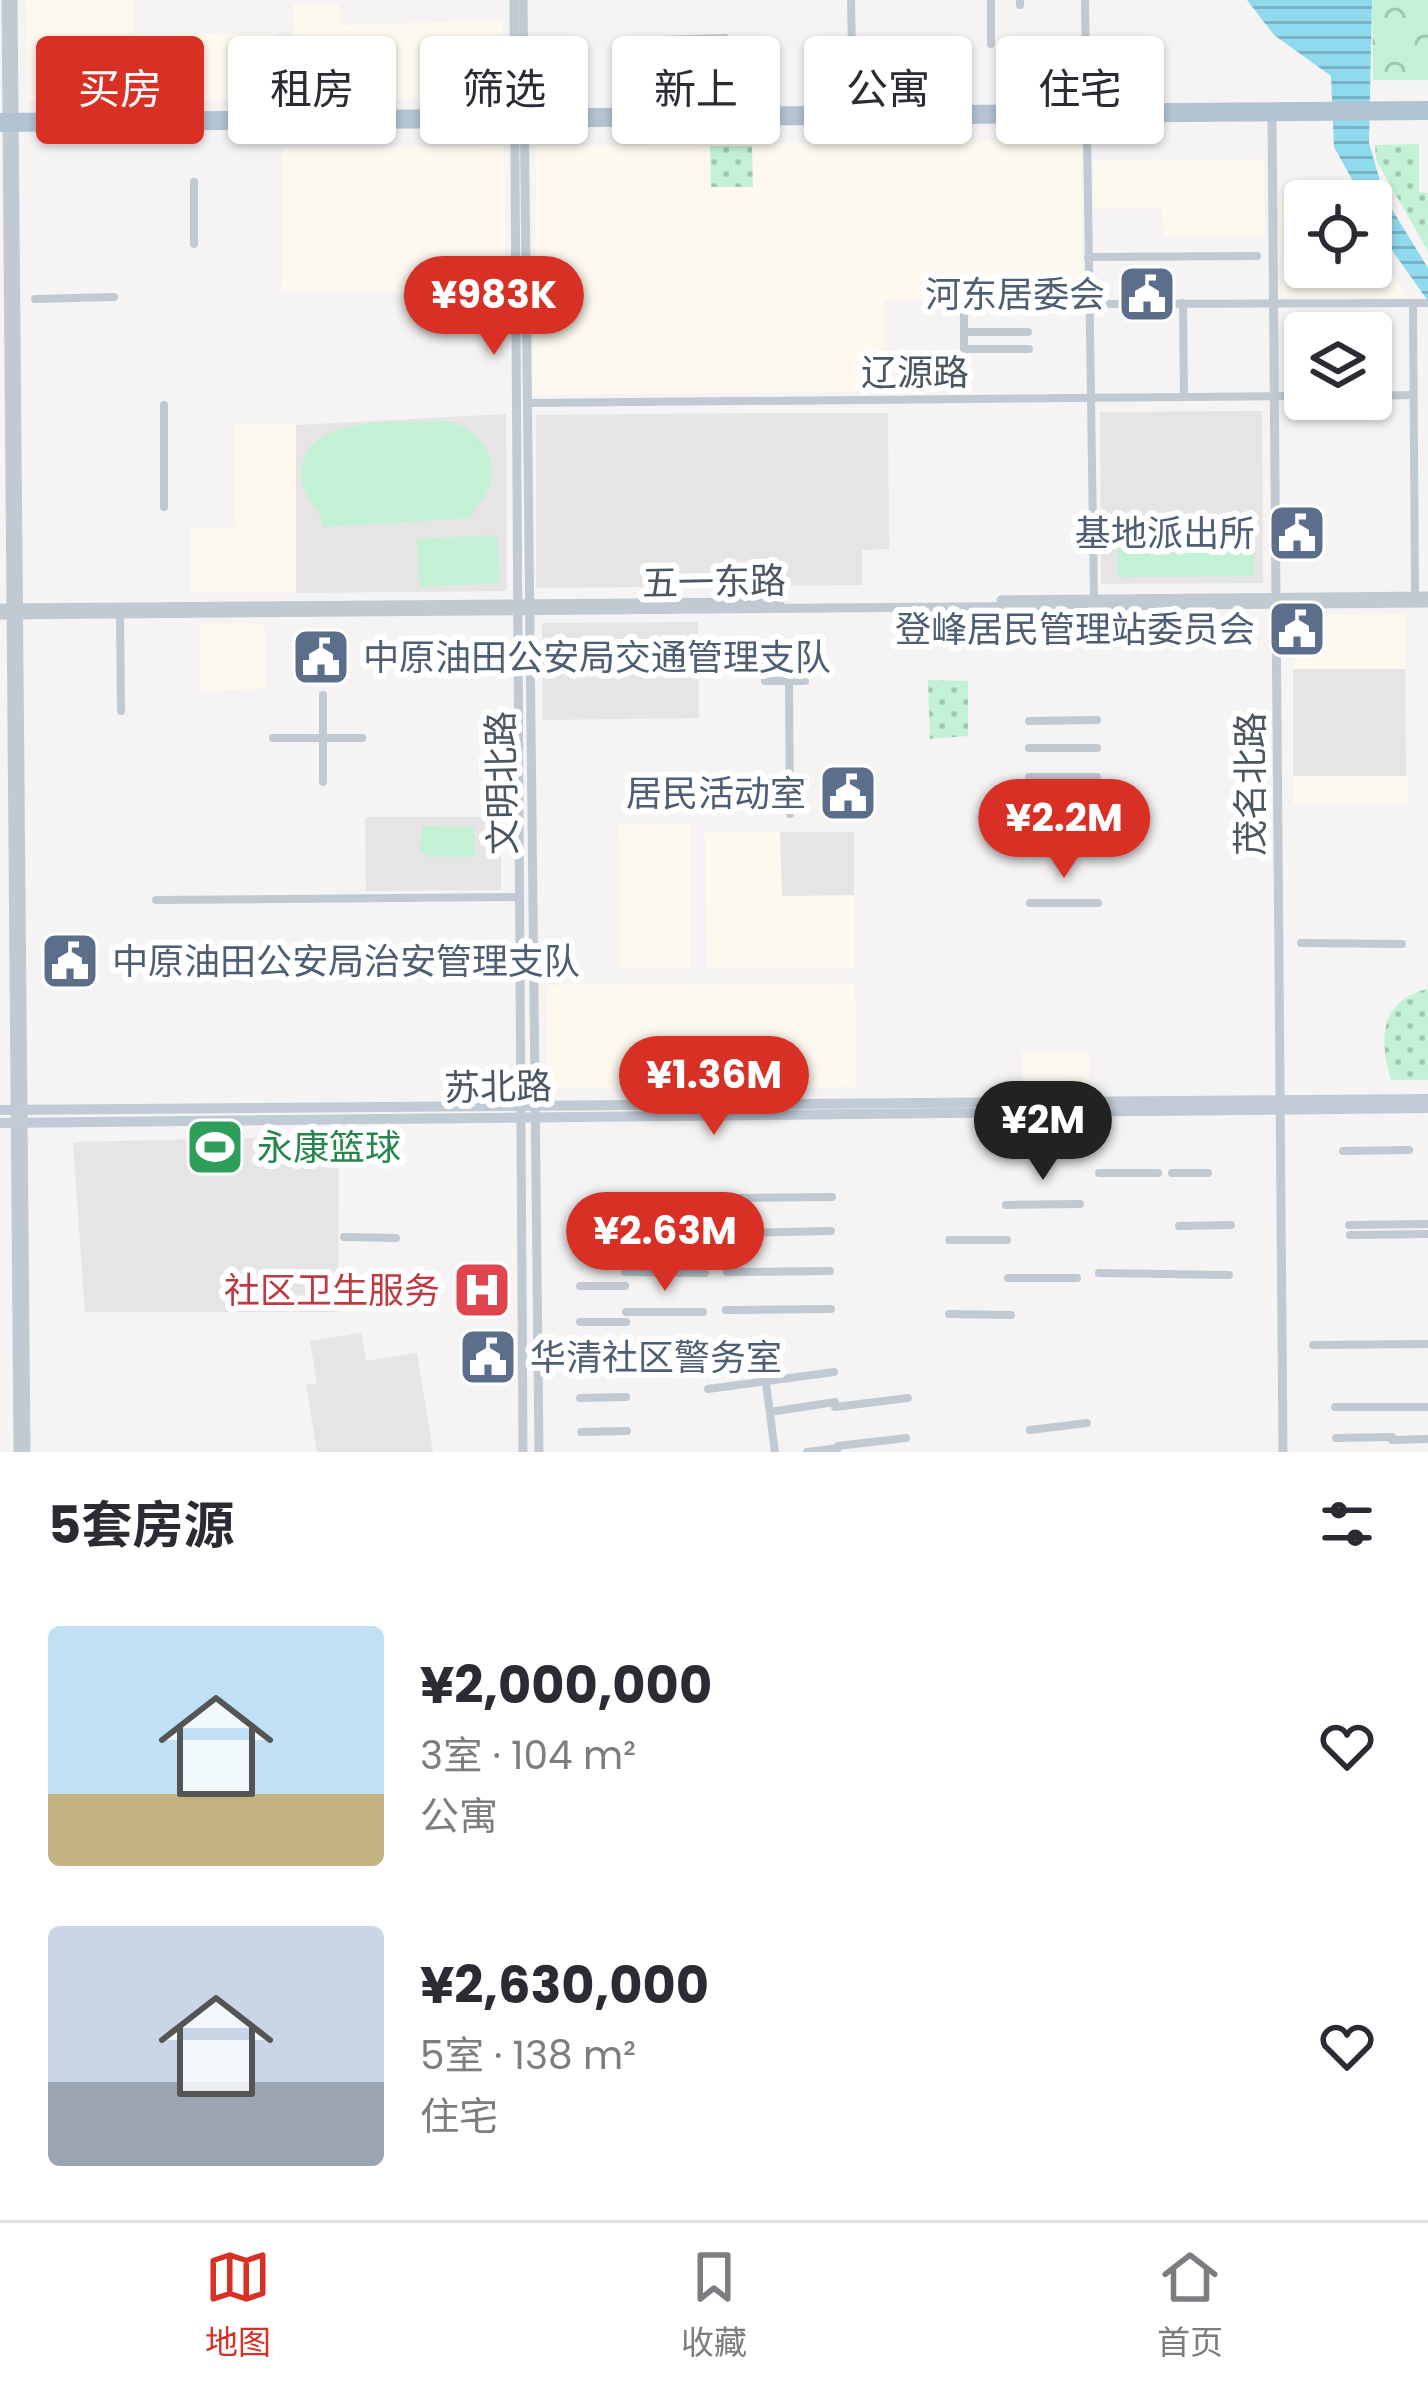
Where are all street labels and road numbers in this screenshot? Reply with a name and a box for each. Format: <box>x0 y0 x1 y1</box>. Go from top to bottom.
street label: 辽源路 <box>861 347 969 398</box>
street label: 五一东路 <box>642 555 786 609</box>
street label: 文明北路 <box>475 711 529 855</box>
street label: 茂名北路 <box>1225 712 1276 856</box>
street label: 苏北路 <box>444 1061 552 1113</box>

